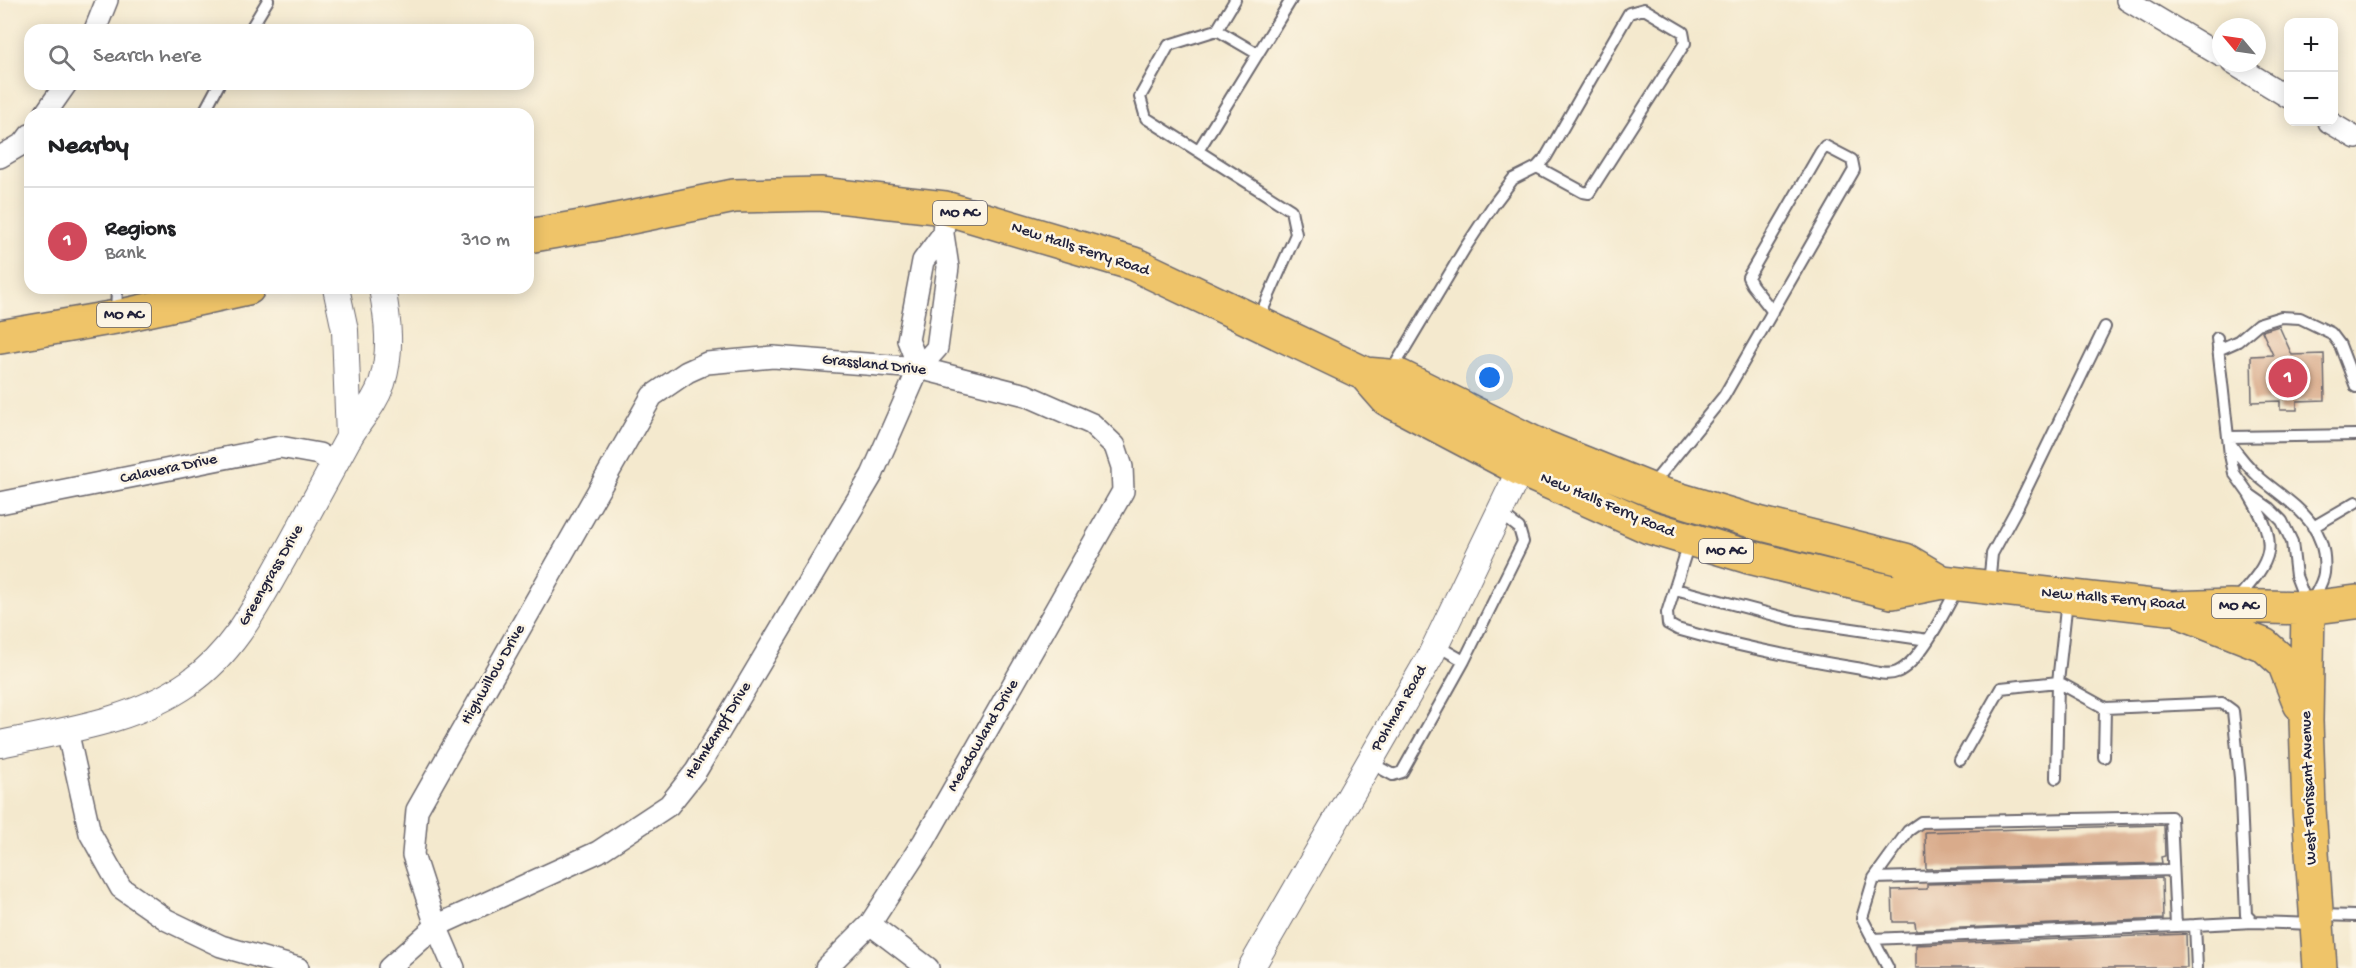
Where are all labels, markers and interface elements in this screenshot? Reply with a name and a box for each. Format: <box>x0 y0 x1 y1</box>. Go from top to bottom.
north arrow <box>2212 18 2266 72</box>
map controls <box>2284 18 2338 126</box>
button: + <box>2284 18 2338 72</box>
search box <box>24 24 534 90</box>
icon: search <box>45 41 78 74</box>
text: Search here <box>93 44 201 70</box>
button: − <box>2284 72 2338 126</box>
text: Nearby <box>48 132 129 163</box>
road number: MO AC <box>933 201 987 225</box>
text: Regions <box>105 217 175 243</box>
street label: New Halls Ferry Road <box>1009 219 1153 282</box>
text: 1 <box>63 230 72 253</box>
text: 310 m <box>461 230 510 253</box>
text: Bank <box>105 243 145 266</box>
road number: MO AC <box>97 303 151 327</box>
street label: Grassland Drive <box>821 351 928 381</box>
pin: 1 <box>2268 356 2308 400</box>
your location <box>1475 363 1504 392</box>
street label: Calavera Drive <box>119 450 220 490</box>
street label: New Halls Ferry Road <box>1537 469 1678 544</box>
street label: Greengrass Drive <box>235 521 309 630</box>
road number: MO AC <box>1699 539 1753 563</box>
street label: New Halls Ferry Road <box>2040 584 2187 616</box>
road number: MO AC <box>2212 594 2266 618</box>
street label: Highwillow Drive <box>458 621 531 728</box>
street label: Pohlman Road <box>1367 661 1433 756</box>
street label: Meadowland Drive <box>944 676 1024 795</box>
street label: Helmkampf Drive <box>682 678 757 783</box>
street label: West Florissant Avenue <box>2298 710 2322 865</box>

